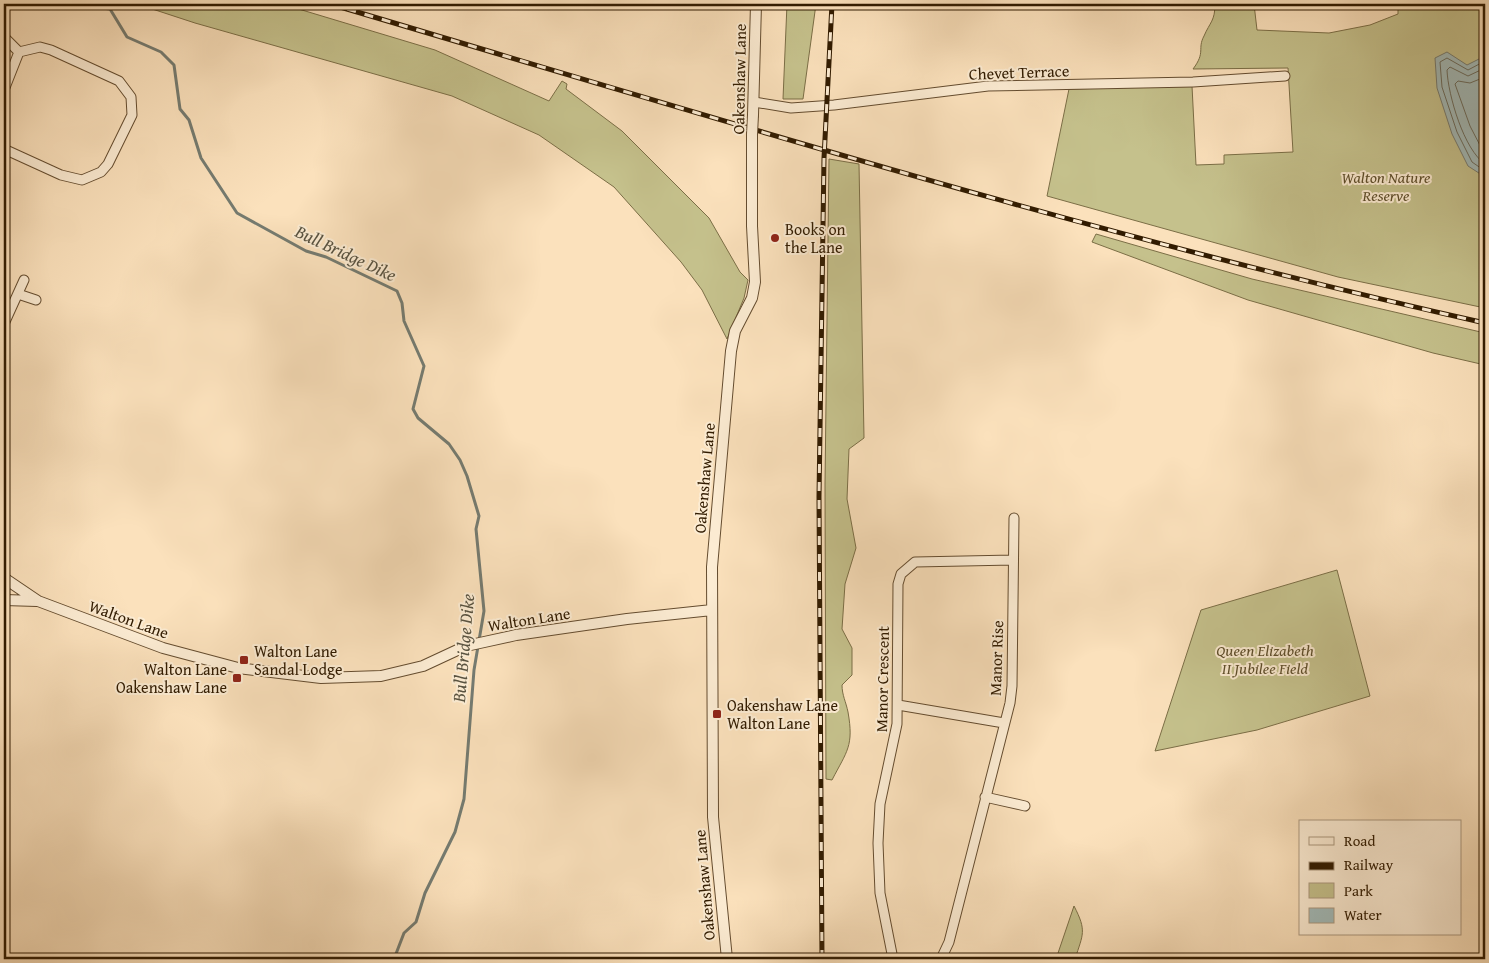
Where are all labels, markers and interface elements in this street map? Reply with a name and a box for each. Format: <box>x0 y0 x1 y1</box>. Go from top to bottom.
street label: Oakenshaw Lane <box>726 23 752 135</box>
street label: Chevet Terrace <box>968 58 1070 86</box>
park label: Walton Nature Reserve <box>1342 165 1431 207</box>
water label: Bull Bridge Dike <box>290 217 401 288</box>
place label: Books on the Lane <box>785 217 846 259</box>
marker: Books on the Lane <box>769 232 781 244</box>
street label: Oakenshaw Lane <box>687 422 721 534</box>
street label: Walton Lane <box>86 593 172 645</box>
water label: Bull Bridge Dike <box>445 593 481 704</box>
street label: Walton Lane <box>486 601 572 637</box>
street label: Manor Rise <box>983 620 1009 696</box>
street label: Manor Crescent <box>869 625 895 732</box>
park label: Queen Elizabeth II Jubilee Field <box>1216 638 1314 680</box>
place label: Walton Lane Sandal Lodge <box>254 639 342 681</box>
marker: Walton Lane Sandal Lodge <box>238 654 250 666</box>
place label: Walton Lane Oakenshaw Lane <box>116 657 227 699</box>
marker: Walton Lane Oakenshaw Lane <box>231 672 243 684</box>
place label: Oakenshaw Lane Walton Lane <box>727 693 838 735</box>
marker: Oakenshaw Lane Walton Lane <box>711 708 723 720</box>
legend <box>1299 820 1462 936</box>
street label: Oakenshaw Lane <box>687 829 721 941</box>
text: Road <box>1344 830 1375 851</box>
text: Railway <box>1344 854 1394 875</box>
text: Park <box>1344 880 1373 901</box>
text: Water <box>1344 904 1382 925</box>

